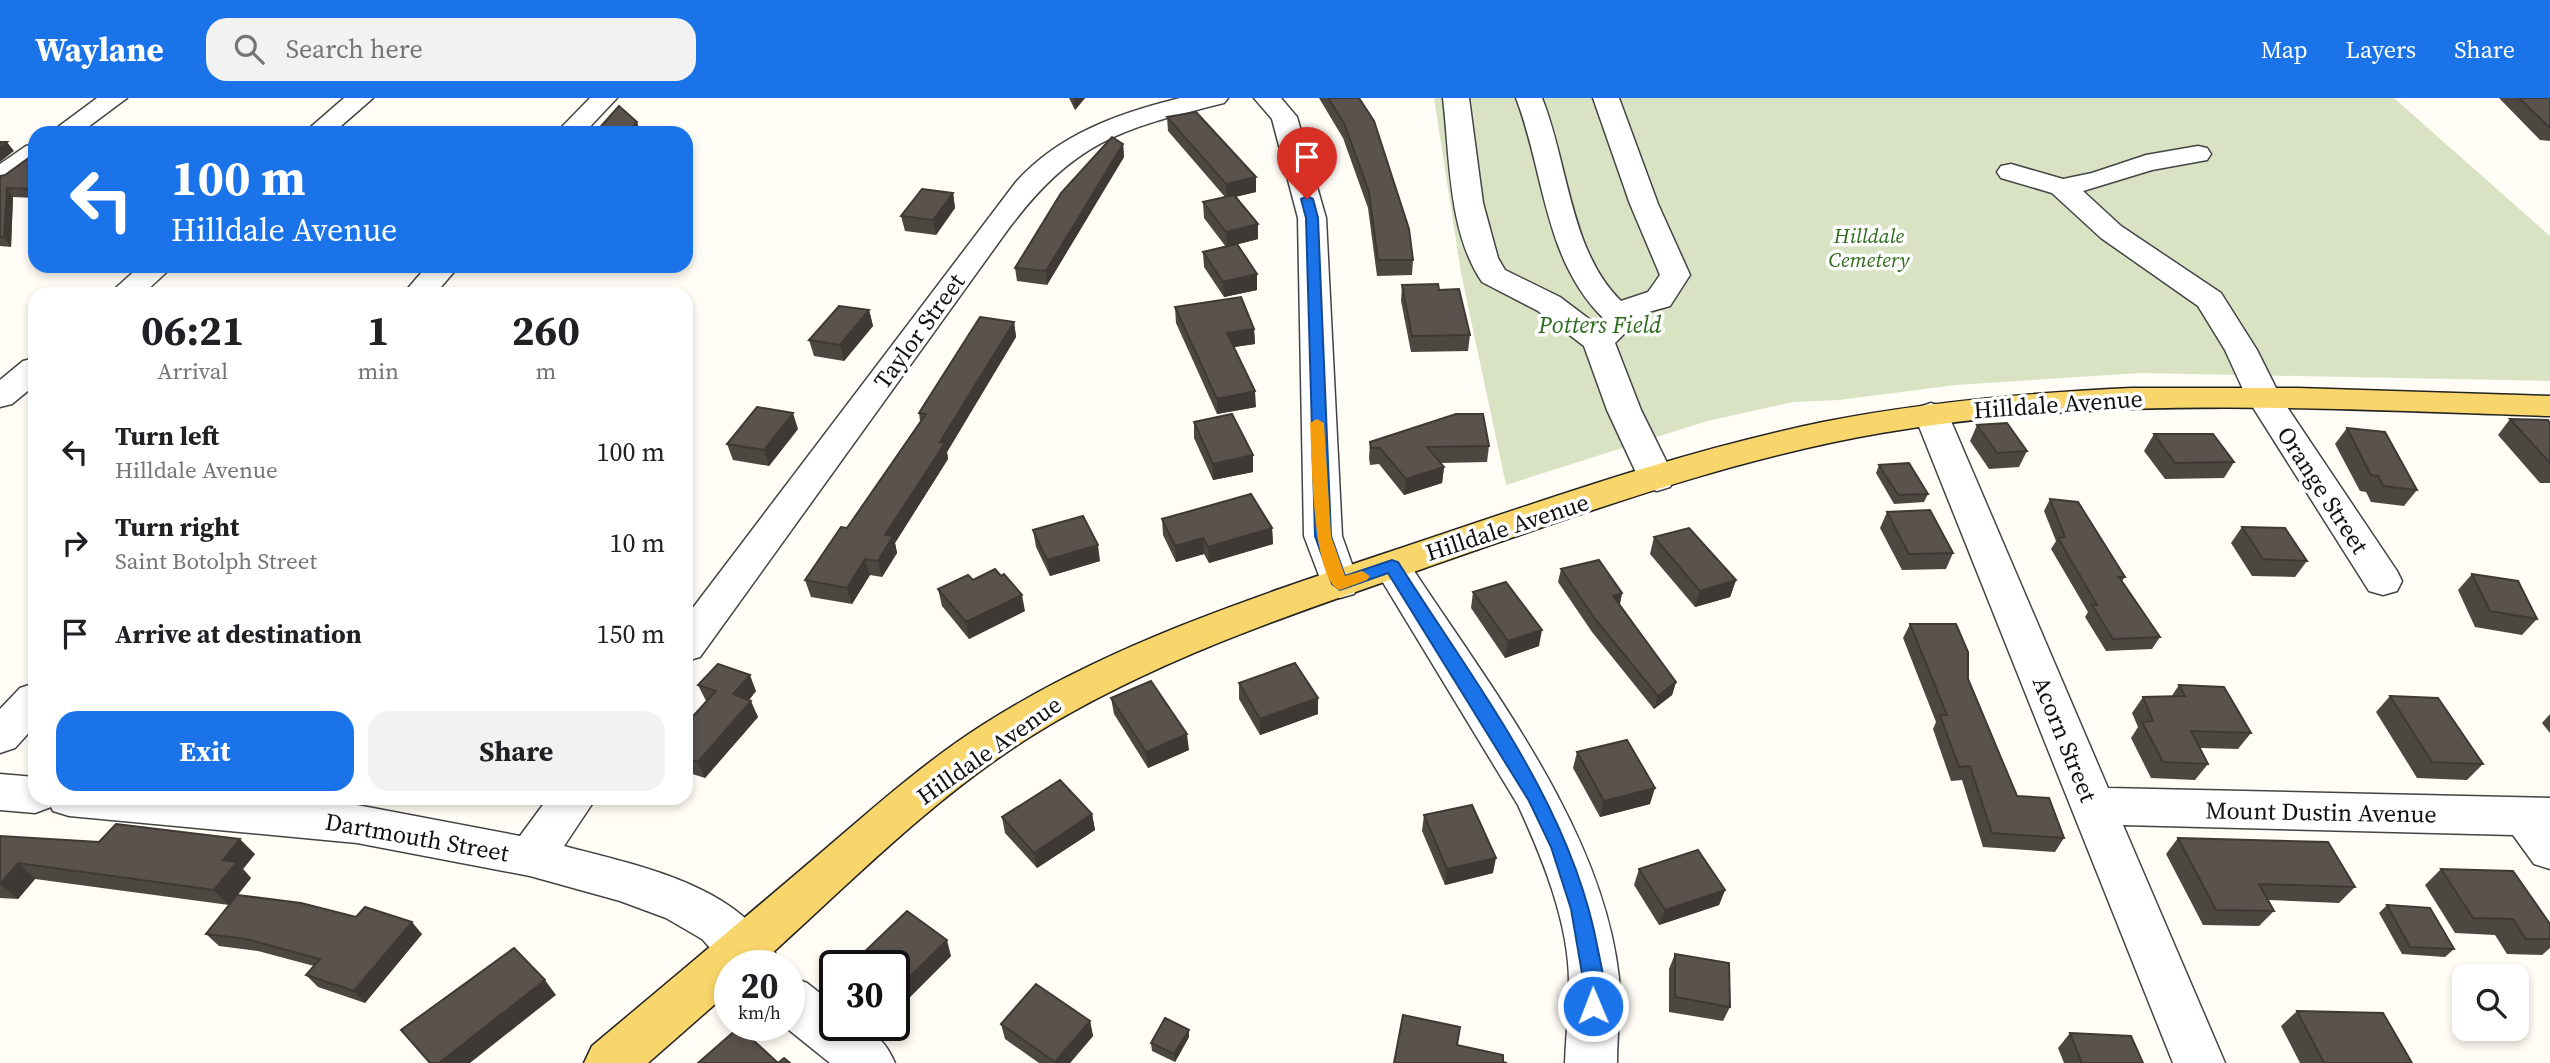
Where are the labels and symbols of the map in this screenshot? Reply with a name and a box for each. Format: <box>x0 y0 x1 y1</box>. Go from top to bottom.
pin <box>1277 127 1337 199</box>
park label: Hilldale Cemetery <box>1829 221 1910 274</box>
street label: Taylor Street <box>866 266 972 395</box>
park label: Potters Field <box>1537 308 1662 341</box>
street label: Hilldale Avenue <box>1972 382 2144 426</box>
street label: Orange Street <box>2270 420 2377 560</box>
street label: Hilldale Avenue <box>1421 485 1593 569</box>
street label: Acorn Street <box>2025 671 2105 807</box>
street label: Hilldale Avenue <box>910 688 1068 812</box>
street label: Mount Dustin Avenue <box>2205 793 2437 831</box>
street label: Dartmouth Street <box>323 805 512 869</box>
speed limit sign: 30 <box>819 950 910 1041</box>
position arrow <box>1556 969 1630 1043</box>

